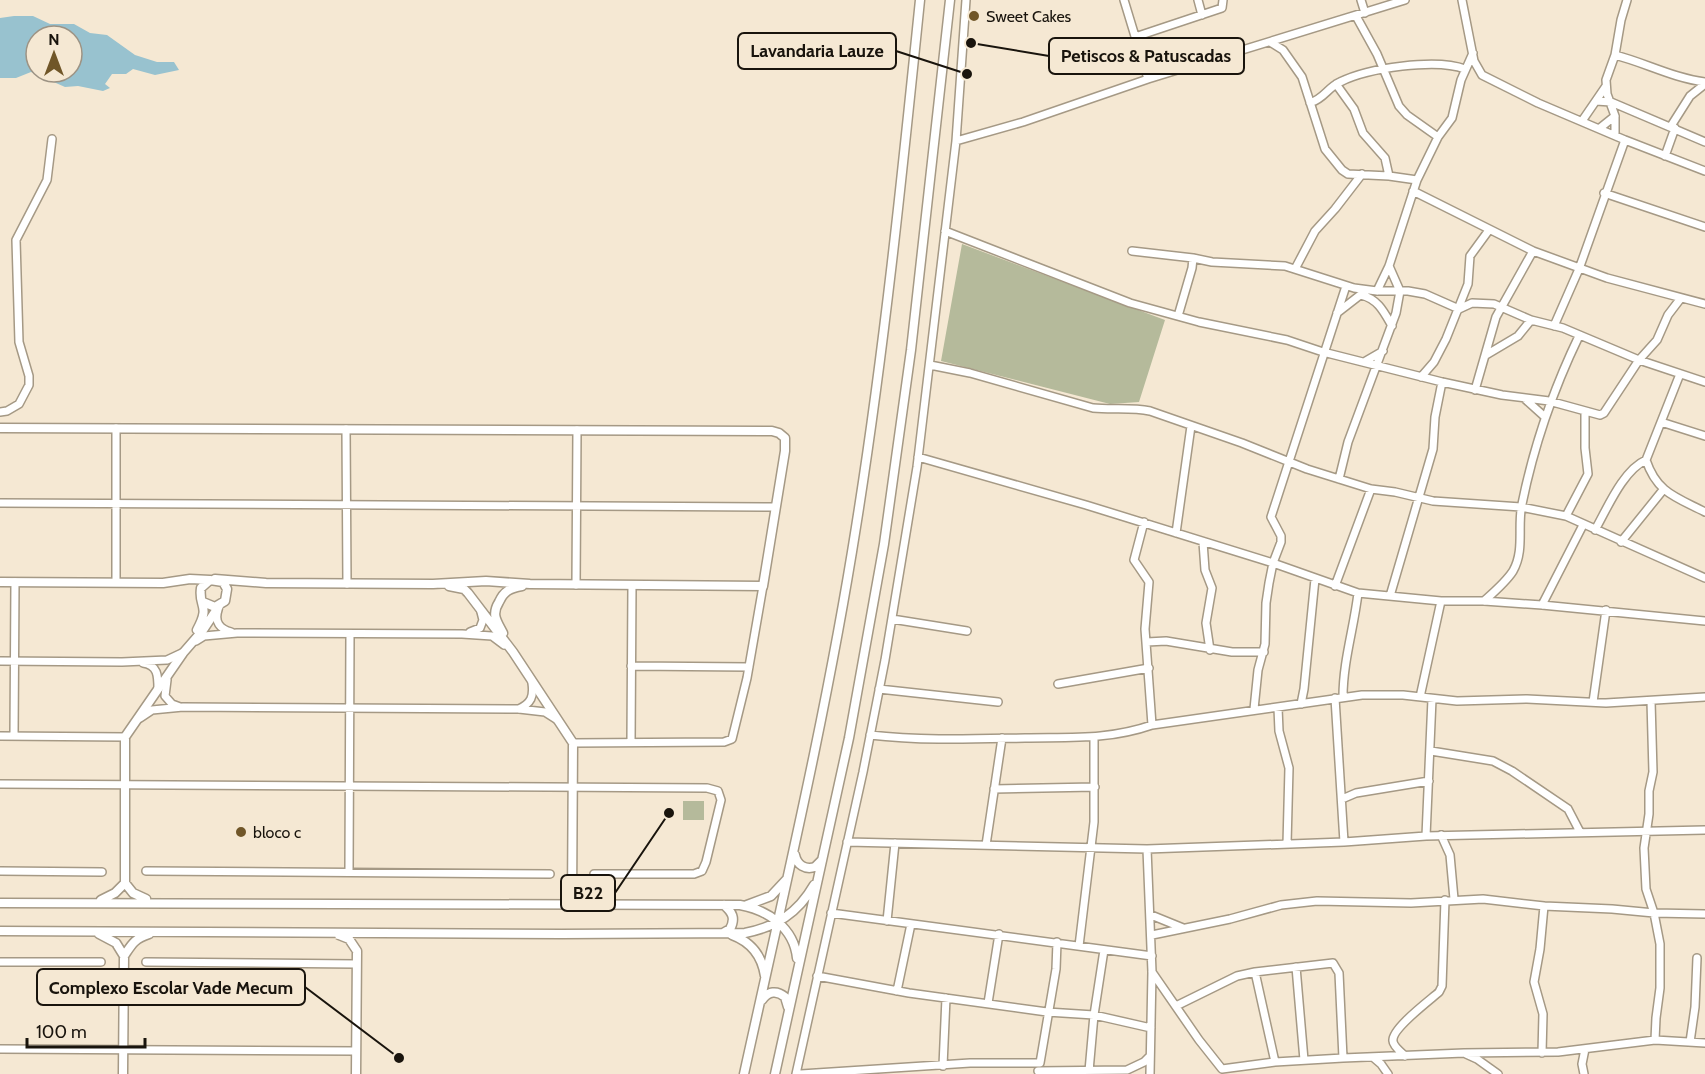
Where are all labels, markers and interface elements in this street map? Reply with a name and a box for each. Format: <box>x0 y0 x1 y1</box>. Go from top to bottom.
place label: Sweet Cakes <box>986 7 1072 26</box>
marker: Sweet Cakes <box>967 9 981 23</box>
north arrow <box>24 24 84 84</box>
text: N <box>48 30 60 49</box>
callout: Lavandaria Lauze <box>738 33 896 69</box>
callout: Petiscos & Patuscadas <box>1049 38 1244 74</box>
text: Lavandaria Lauze <box>750 40 884 62</box>
text: Petiscos & Patuscadas <box>1061 45 1232 67</box>
place label: bloco c <box>253 823 301 842</box>
marker: bloco c <box>234 825 248 839</box>
callout: B22 <box>561 875 615 911</box>
text: B22 <box>573 882 603 904</box>
callout: Complexo Escolar Vade Mecum <box>37 969 305 1005</box>
text: Complexo Escolar Vade Mecum <box>49 977 293 999</box>
scale bar <box>27 1011 146 1049</box>
text: 100 m <box>36 1021 87 1043</box>

